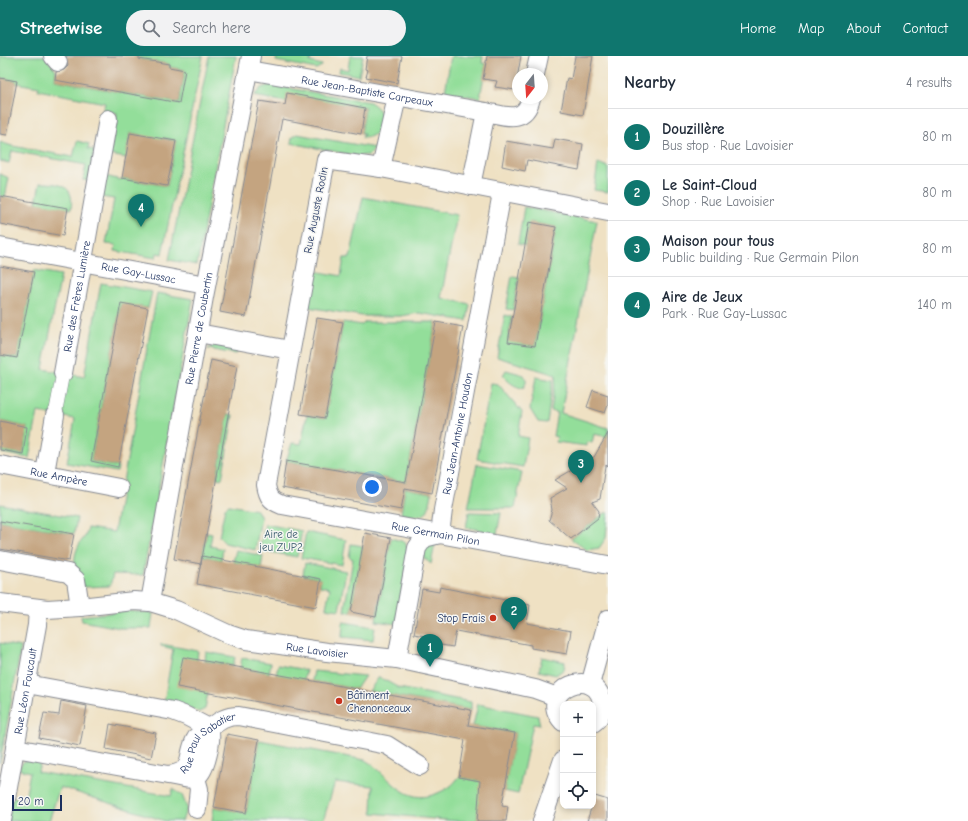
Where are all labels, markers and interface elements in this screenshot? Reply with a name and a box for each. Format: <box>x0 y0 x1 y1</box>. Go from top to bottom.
search box <box>126 10 406 46</box>
text: Streetwise <box>20 17 102 39</box>
icon: search <box>140 17 162 39</box>
text: Search here <box>172 19 250 37</box>
text: Home <box>740 20 776 37</box>
text: Map <box>798 20 824 37</box>
text: About <box>846 20 881 37</box>
text: Contact <box>903 20 948 37</box>
north arrow <box>512 68 548 104</box>
street label: Rue Jean-Baptiste Carpeaux <box>300 73 435 109</box>
text: Nearby <box>624 73 675 92</box>
text: 4 results <box>906 75 952 90</box>
text: Douzillère <box>662 120 724 138</box>
text: 1 <box>634 129 640 144</box>
text: 80 m <box>922 129 952 144</box>
text: Bus stop · Rue Lavoisier <box>662 138 793 153</box>
street label: Rue Auguste Rodin <box>301 166 331 254</box>
text: Le Saint-Cloud <box>662 176 757 194</box>
text: 2 <box>634 185 640 200</box>
text: 80 m <box>922 185 952 200</box>
pin: 4 <box>128 194 154 227</box>
text: Shop · Rue Lavoisier <box>662 194 774 209</box>
text: Maison pour tous <box>662 232 774 250</box>
street label: Rue des Frères Lumière <box>60 239 93 353</box>
text: 3 <box>634 241 640 256</box>
text: 80 m <box>922 241 952 256</box>
text: Public building · Rue Germain Pilon <box>662 250 859 265</box>
street label: Rue Gay-Lussac <box>100 259 178 286</box>
street label: Rue Pierre de Coubertin <box>182 271 215 386</box>
text: Aire de Jeux <box>662 288 742 306</box>
text: 4 <box>634 297 640 312</box>
text: 140 m <box>918 297 952 312</box>
text: Park · Rue Gay-Lussac <box>662 306 787 321</box>
street label: Rue Jean-Antoine Houdon <box>439 371 475 496</box>
pin: 3 <box>568 450 594 483</box>
street label: Rue Ampère <box>29 465 89 488</box>
your location <box>362 477 382 497</box>
street label: Rue Germain Pilon <box>391 519 481 548</box>
park label: Aire de jeu ZUP2 <box>257 528 303 554</box>
pin: 2 <box>501 597 527 630</box>
place label: Stop Frais <box>438 612 485 625</box>
marker: Stop Frais <box>488 613 498 623</box>
pin: 1 <box>417 634 443 667</box>
street label: Rue Lavoisier <box>285 640 349 661</box>
street label: Rue Léon Foucault <box>11 646 39 735</box>
place label: Bâtiment Chenonceaux <box>347 689 411 715</box>
marker: Bâtiment Chenonceaux <box>334 696 344 706</box>
map controls <box>560 701 596 809</box>
button: + <box>560 701 596 737</box>
street label: Rue Paul Sabatier <box>177 710 237 776</box>
button: − <box>560 737 596 773</box>
button: locate <box>560 773 596 809</box>
scale bar <box>12 793 62 812</box>
text: 20 m <box>18 795 43 808</box>

